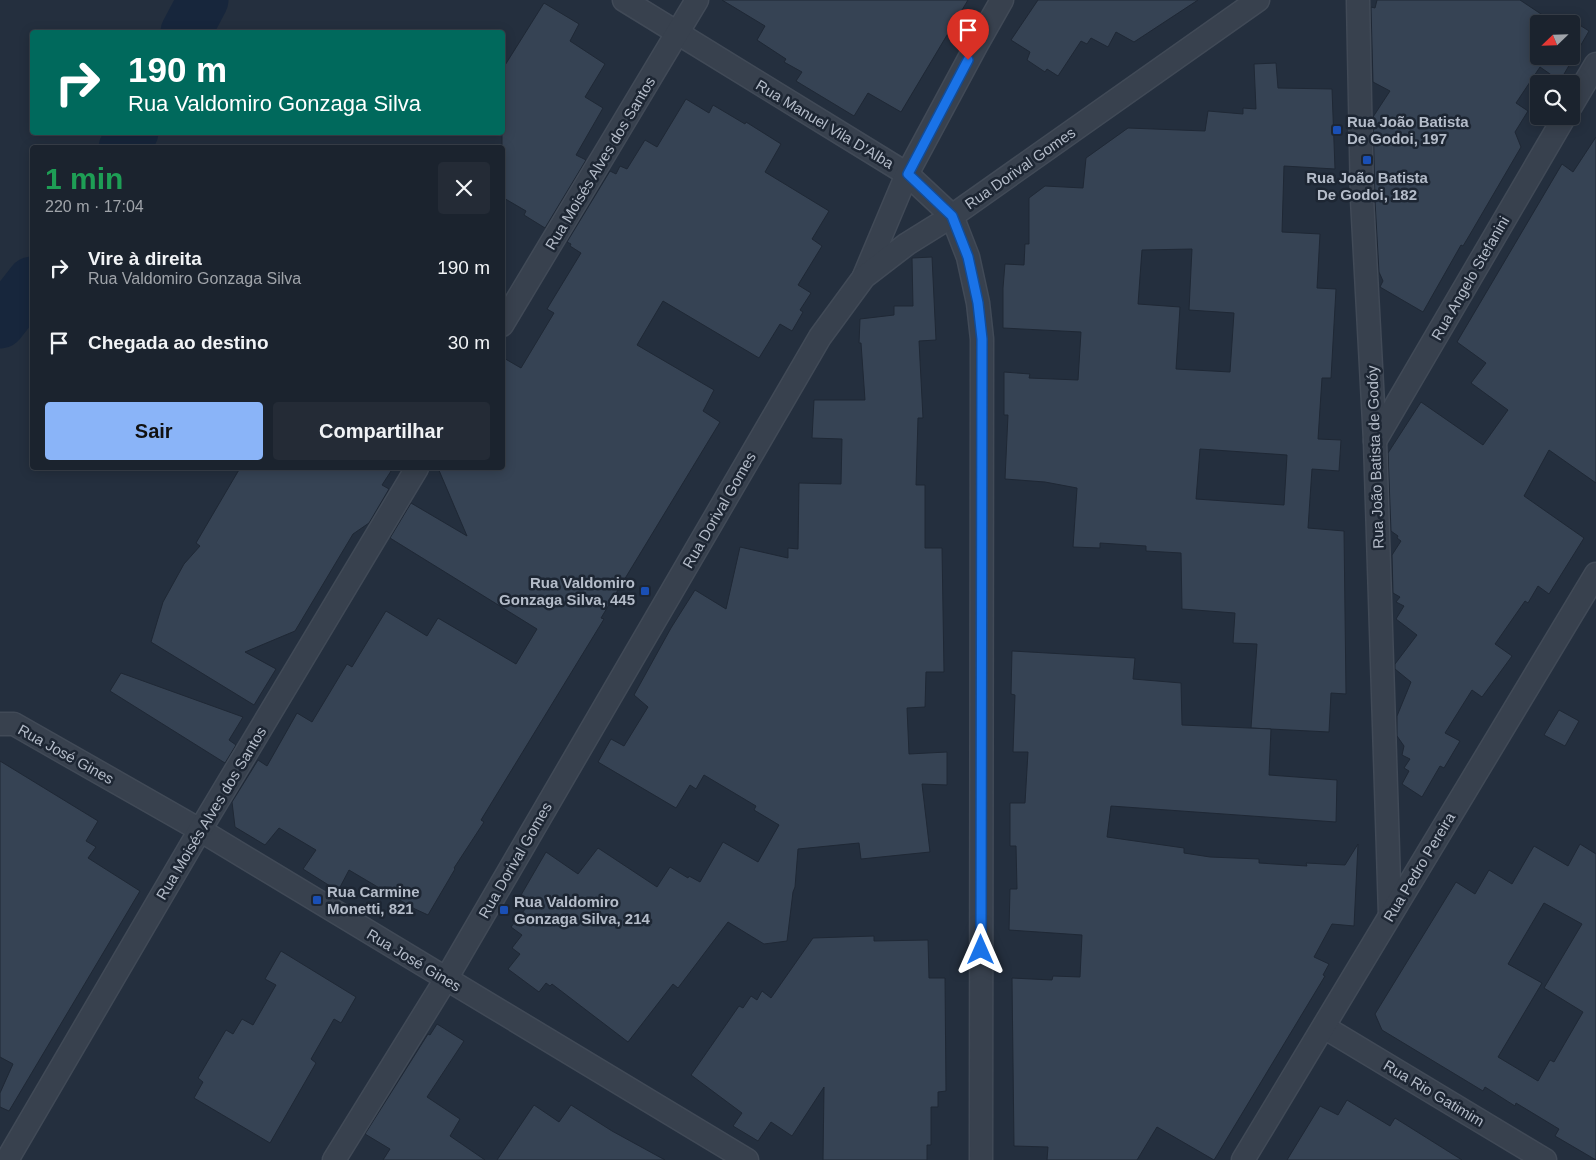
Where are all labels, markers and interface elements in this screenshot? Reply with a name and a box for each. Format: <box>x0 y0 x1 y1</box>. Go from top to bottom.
pin <box>947 9 989 60</box>
north arrow <box>1530 15 1580 65</box>
map controls <box>1530 15 1580 125</box>
icon: arrive <box>954 16 982 44</box>
icon: right <box>45 50 110 115</box>
text: 190 m <box>128 50 227 89</box>
street label: Rua Moisés Alves dos Santos <box>542 74 658 252</box>
button: search <box>1530 75 1580 125</box>
street label: Rua Manuel Vila D'Alba <box>753 76 898 172</box>
text: Rua Valdomiro Gonzaga Silva <box>128 91 421 116</box>
place label: Rua João Batista De Godoi, 197 <box>1347 113 1469 147</box>
street label: Rua Dorival Gomes <box>962 123 1078 213</box>
marker: Rua João Batista De Godoi, 197 <box>1331 124 1343 136</box>
marker: Rua João Batista De Godoi, 182 <box>1361 154 1373 166</box>
text: 1 min <box>45 162 123 195</box>
button: close <box>438 162 490 214</box>
place label: Rua João Batista De Godoi, 182 <box>1306 169 1429 203</box>
text: 220 m · 17:04 <box>45 198 144 215</box>
street label: Rua Angelo Stefanini <box>1428 213 1512 343</box>
text: Vire à direita <box>88 248 202 269</box>
icon: right <box>45 254 73 282</box>
text: 190 m <box>437 257 490 278</box>
text: Rua Valdomiro Gonzaga Silva <box>88 270 301 287</box>
icon: arrive <box>45 329 73 357</box>
text: Chegada ao destino <box>88 332 269 353</box>
text: 30 m <box>448 332 490 353</box>
street label: Rua João Batista de Godóy <box>1363 365 1387 549</box>
button: Sair <box>45 402 263 460</box>
button: Compartilhar <box>273 402 490 460</box>
street label: Rua Dorival Gomes <box>679 449 759 571</box>
place label: Rua Valdomiro Gonzaga Silva, 445 <box>499 574 635 608</box>
marker: Rua Valdomiro Gonzaga Silva, 445 <box>639 585 651 597</box>
street label: Rua José Gines <box>15 721 117 787</box>
street label: Rua Moisés Alves dos Santos <box>153 724 269 902</box>
street label: Rua Dorival Gomes <box>475 799 555 921</box>
street label: Rua Pedro Pereira <box>1380 809 1459 925</box>
place label: Rua Carmine Monetti, 821 <box>327 883 420 917</box>
place label: Rua Valdomiro Gonzaga Silva, 214 <box>514 893 651 927</box>
marker: Rua Carmine Monetti, 821 <box>311 894 323 906</box>
marker: Rua Valdomiro Gonzaga Silva, 214 <box>498 904 510 916</box>
position arrow <box>954 923 1006 975</box>
street label: Rua José Gines <box>364 925 464 995</box>
street label: Rua Rio Gatimim <box>1381 1056 1487 1130</box>

